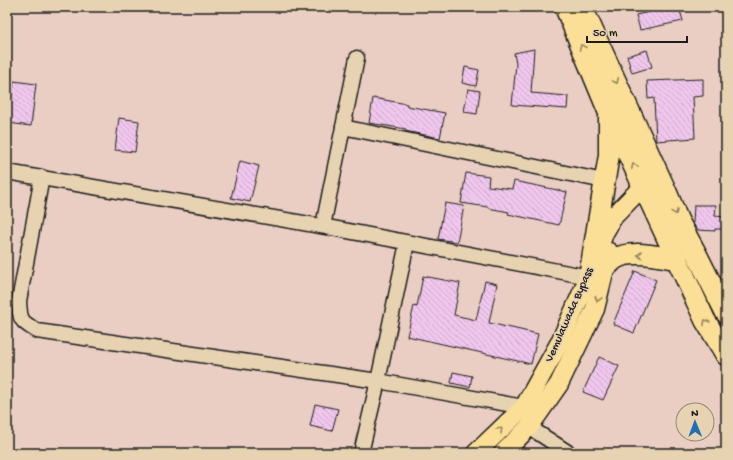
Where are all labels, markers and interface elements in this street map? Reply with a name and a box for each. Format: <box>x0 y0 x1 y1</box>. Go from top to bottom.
scale bar <box>587 18 687 44</box>
text: 50 m <box>593 27 618 41</box>
one-way arrow <box>578 43 586 50</box>
one-way arrow <box>611 76 619 84</box>
one-way arrow <box>631 162 639 170</box>
one-way arrow <box>670 208 678 215</box>
one-way arrow <box>637 250 643 259</box>
street label: Vemulawada Bypass <box>542 265 597 365</box>
one-way arrow <box>594 295 603 302</box>
one-way arrow <box>704 318 711 326</box>
north arrow <box>675 402 715 442</box>
text: N <box>691 408 699 420</box>
one-way arrow <box>495 427 503 435</box>

